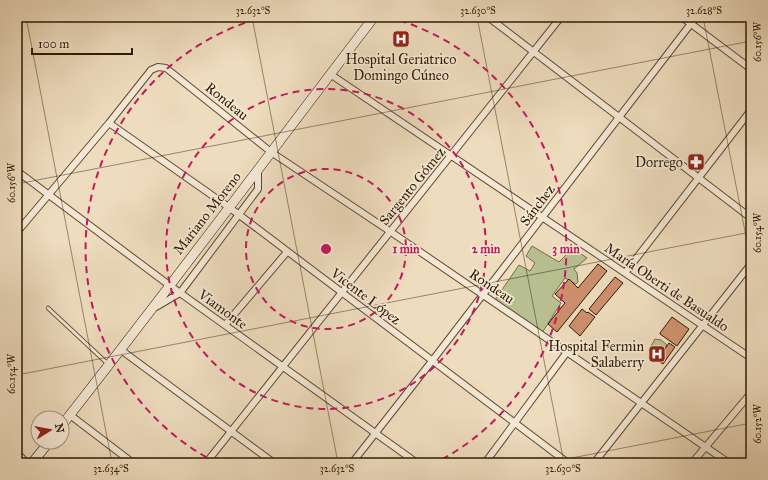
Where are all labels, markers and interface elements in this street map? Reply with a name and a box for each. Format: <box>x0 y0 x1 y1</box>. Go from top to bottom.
text: 32.632°S <box>236 5 271 17</box>
text: 32.630°S <box>460 5 496 17</box>
text: 32.628°S <box>686 5 722 17</box>
text: 60.156°W <box>752 22 764 62</box>
hospital icon: Hospital Geriatrico Domingo Cúneo <box>391 29 411 49</box>
scale bar <box>32 30 132 56</box>
text: 100 m <box>38 37 69 51</box>
place label: Hospital Geriatrico Domingo Cúneo <box>346 51 456 84</box>
street label: Rondeau <box>202 79 252 124</box>
street label: Sargento Gómez <box>376 143 449 229</box>
pharmacy icon: Dorrego <box>686 152 706 172</box>
place label: Dorrego <box>635 154 683 171</box>
text: 60.156°W <box>6 163 18 203</box>
street label: Mariano Moreno <box>170 169 245 258</box>
street label: Sánchez <box>516 181 559 229</box>
text: 60.154°W <box>752 213 764 253</box>
street label: María Oberti de Basualdo <box>601 239 732 335</box>
centre of rings <box>319 242 333 256</box>
text: 1 min <box>392 242 420 256</box>
text: 2 min <box>472 242 501 256</box>
text: 3 min <box>552 242 580 257</box>
street label: Vicente López <box>326 264 405 329</box>
street label: Rondeau <box>466 265 518 308</box>
street label: Viamonte <box>194 285 251 333</box>
place label: Hospital Fermin Salaberry <box>548 338 644 371</box>
hospital icon: Hospital Fermin Salaberry <box>647 344 667 364</box>
text: 60.154°W <box>6 354 18 394</box>
text: 60.152°W <box>752 404 764 444</box>
north arrow <box>30 410 70 450</box>
text: N <box>52 422 67 435</box>
text: 32.634°S <box>93 463 129 475</box>
text: 32.632°S <box>320 463 355 475</box>
text: 32.630°S <box>545 463 581 475</box>

